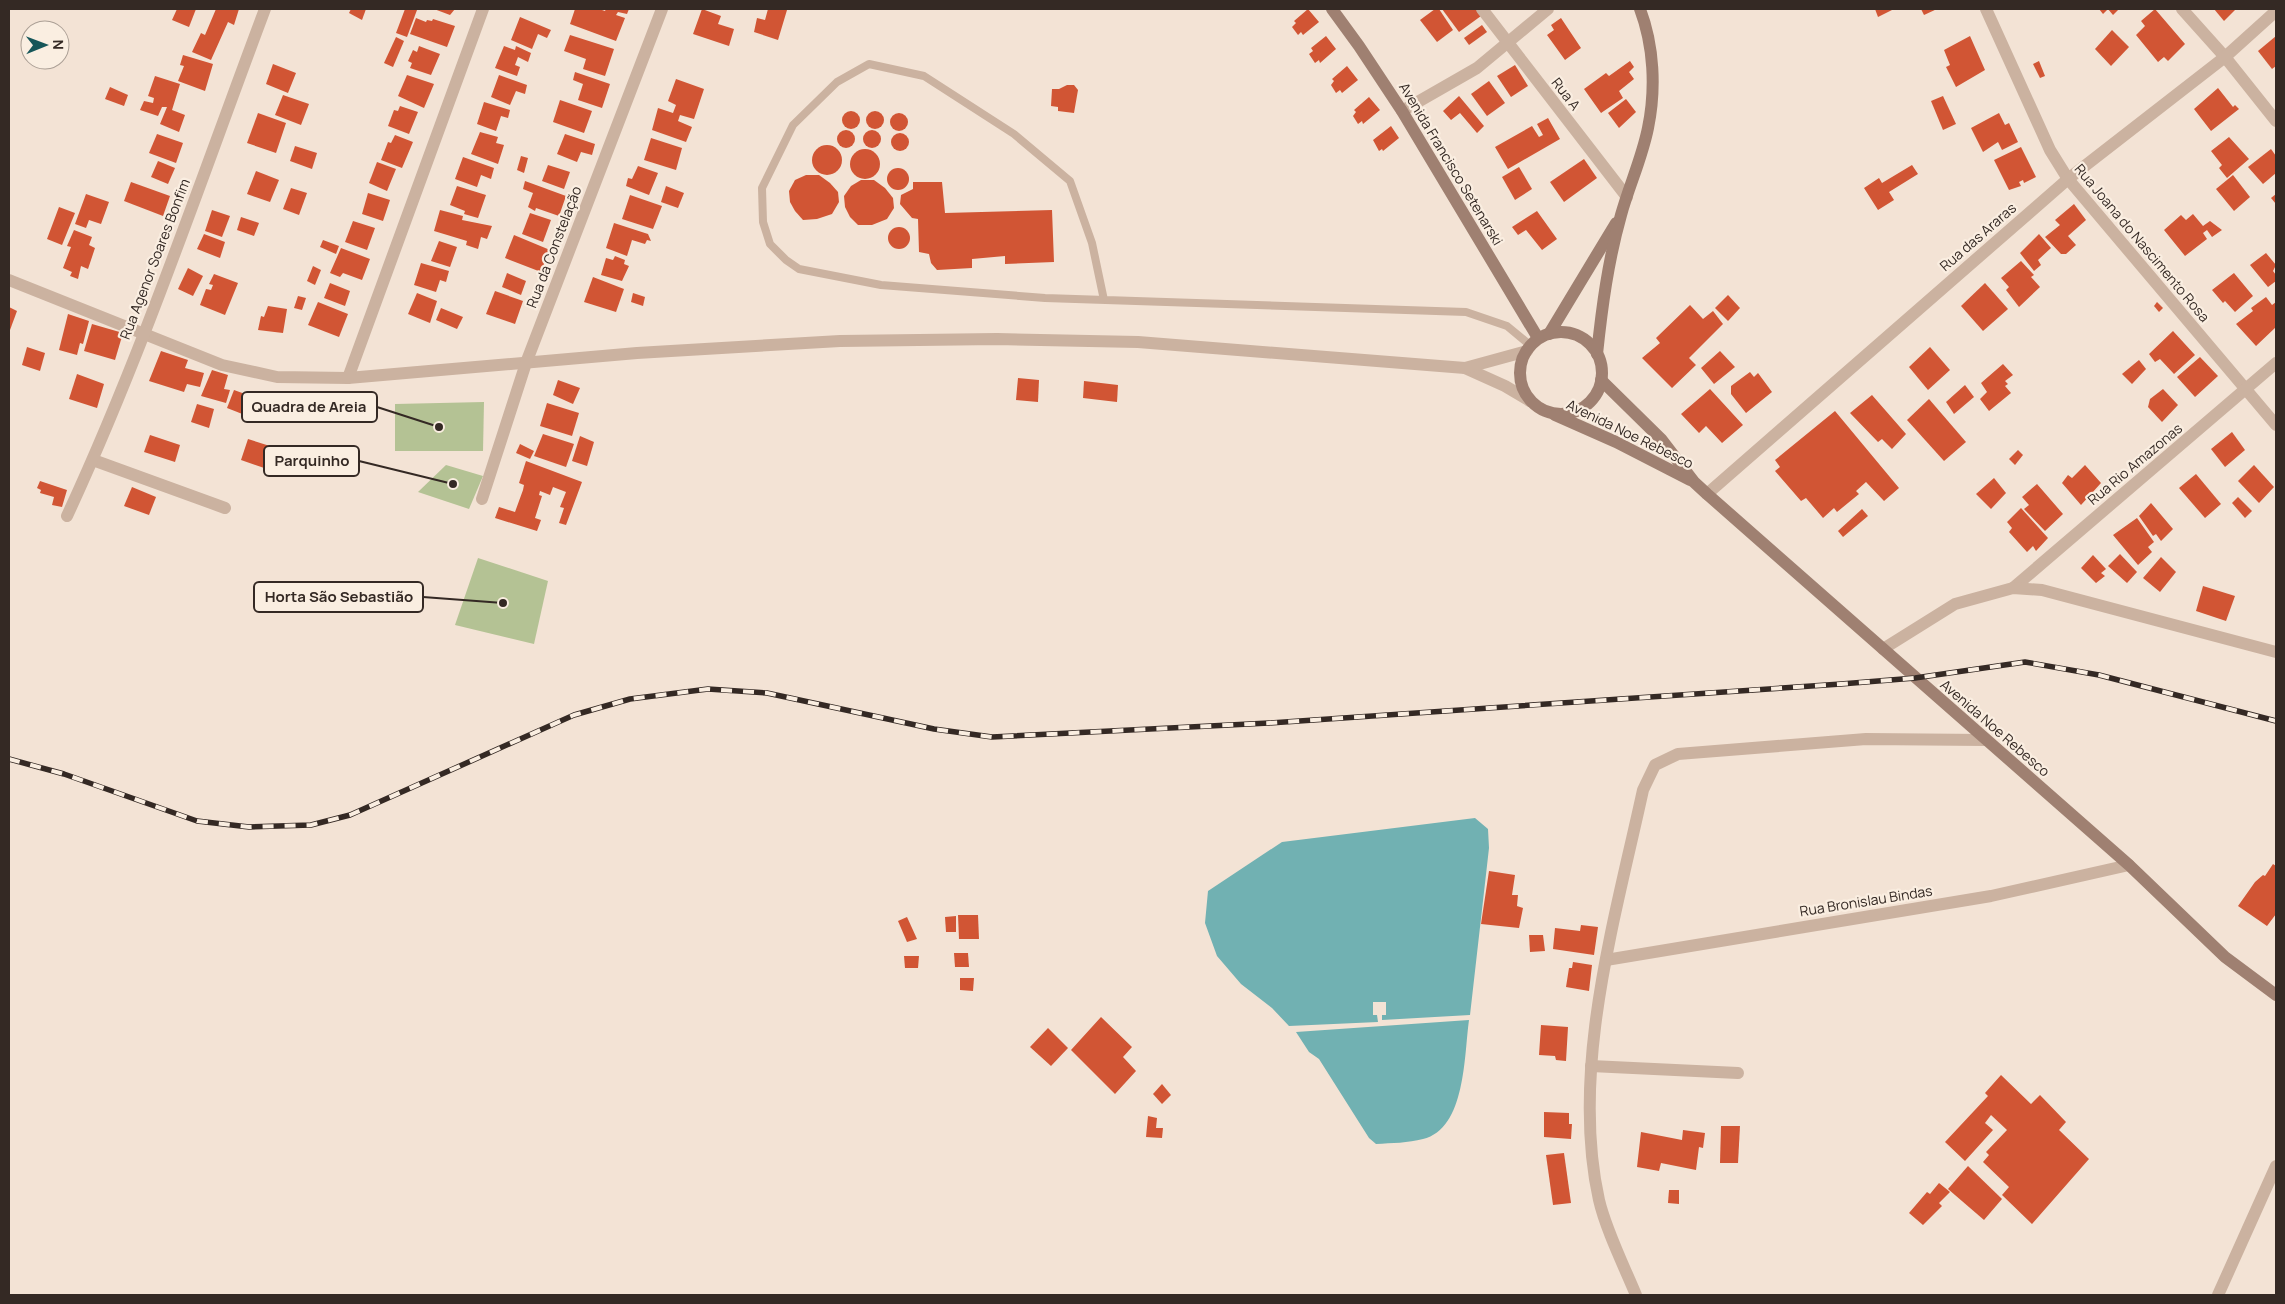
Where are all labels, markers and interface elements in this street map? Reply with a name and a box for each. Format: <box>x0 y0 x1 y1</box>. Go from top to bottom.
north arrow <box>20 20 70 70</box>
text: N <box>49 40 68 50</box>
street label: Rua A <box>1548 73 1585 114</box>
street label: Avenida Francisco Setenarski <box>1395 79 1508 249</box>
street label: Rua Joana do Nascimento Rosa <box>2071 160 2214 326</box>
street label: Rua Agenor Soares Bonfim <box>115 176 194 342</box>
street label: Rua da Constelação <box>522 183 585 310</box>
street label: Rua das Araras <box>1935 198 2020 275</box>
callout: Quadra de Areia <box>242 392 377 422</box>
street label: Avenida Noe Rebesco <box>1564 395 1697 473</box>
text: Quadra de Areia <box>251 396 367 417</box>
street label: Rua Rio Amazonas <box>2083 418 2186 509</box>
callout: Parquinho <box>264 446 359 476</box>
text: Parquinho <box>275 450 349 471</box>
callout: Horta São Sebastião <box>254 582 423 612</box>
text: Horta São Sebastião <box>265 586 413 607</box>
street label: Avenida Noe Rebesco <box>1937 675 2054 780</box>
street label: Rua Bronislau Bindas <box>1798 881 1934 920</box>

